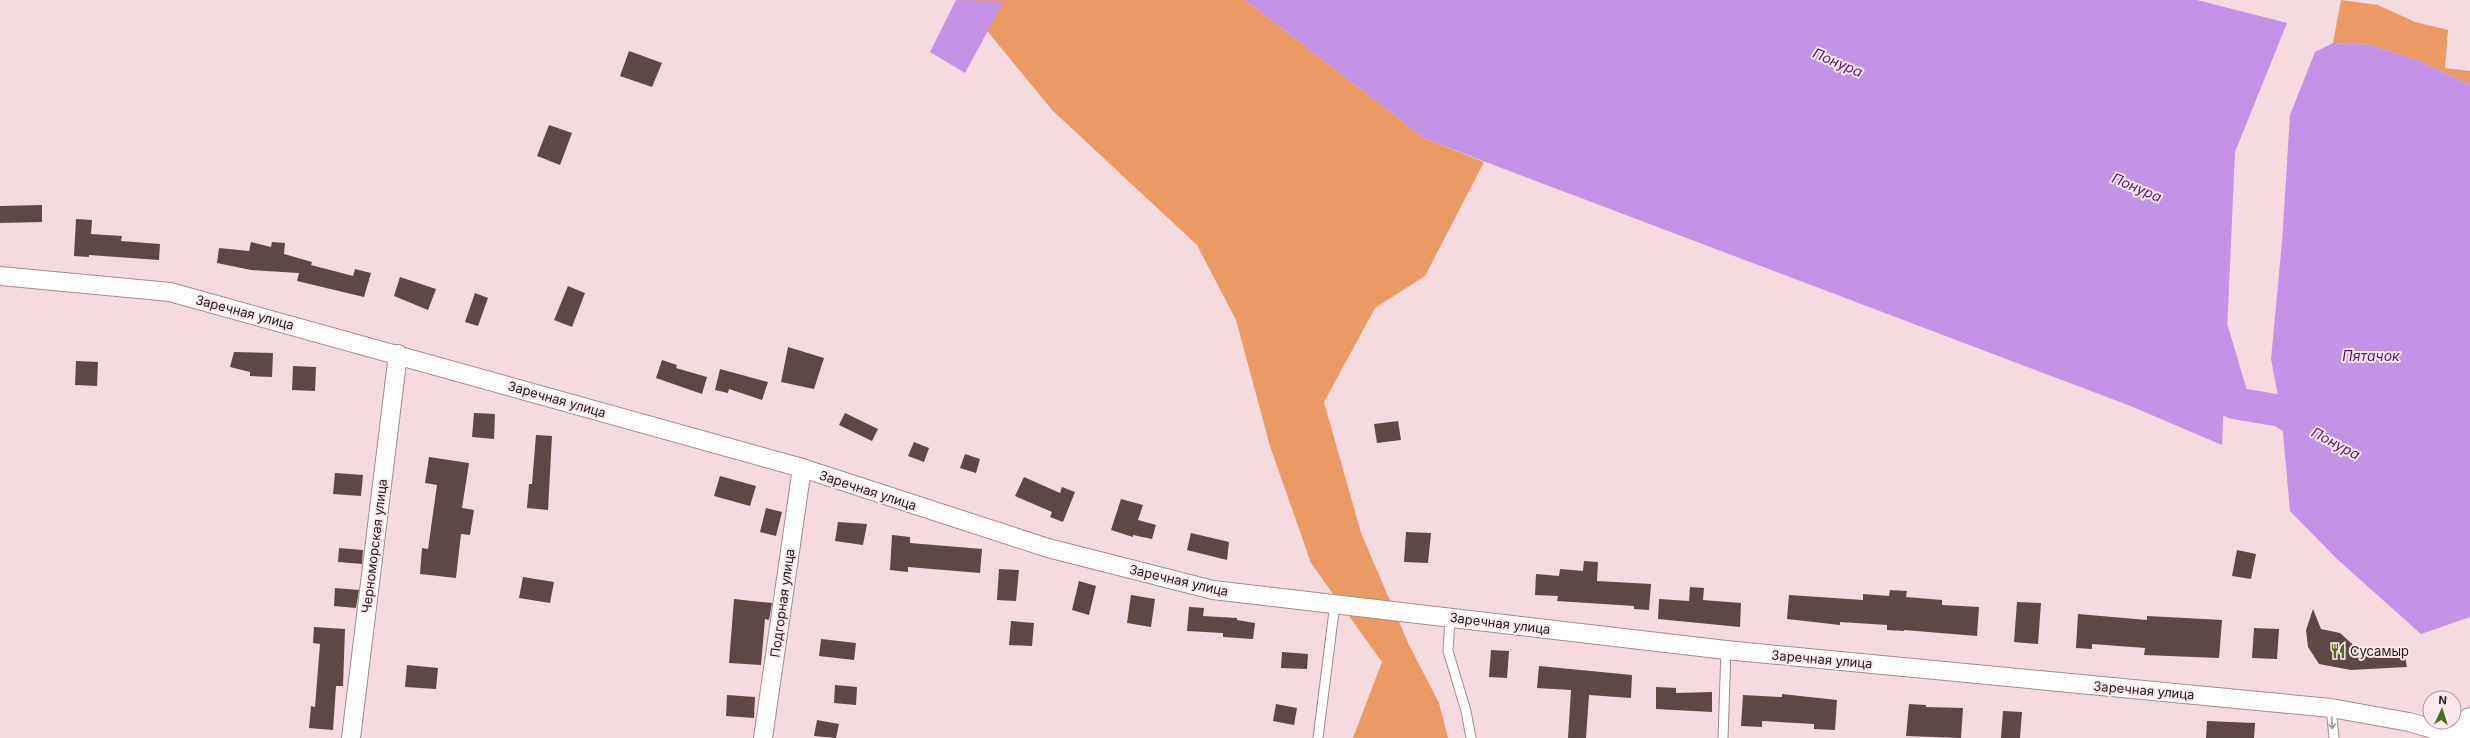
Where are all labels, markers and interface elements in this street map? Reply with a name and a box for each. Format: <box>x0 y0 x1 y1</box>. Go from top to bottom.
water label: Понура <box>1811 44 1866 80</box>
water label: Понура <box>2110 169 2165 205</box>
street label: Заречная улица <box>194 291 296 333</box>
water label: Пятачок <box>2342 347 2400 364</box>
street label: Заречная улица <box>506 377 608 421</box>
water label: Понура <box>2309 423 2363 463</box>
street label: Заречная улица <box>817 467 919 513</box>
street label: Черноморская улица <box>358 478 390 614</box>
street label: Подгорная улица <box>766 548 798 658</box>
street label: Заречная улица <box>1128 561 1230 599</box>
street label: Заречная улица <box>1449 609 1551 637</box>
restaurant icon: Сусамыр <box>2329 642 2347 660</box>
place label: Сусамыр <box>2350 643 2409 659</box>
street label: Заречная улица <box>1771 647 1873 671</box>
street label: Заречная улица <box>2093 678 2195 702</box>
north arrow <box>2422 690 2462 730</box>
text: N <box>2438 693 2447 707</box>
one-way arrow <box>2329 716 2336 729</box>

